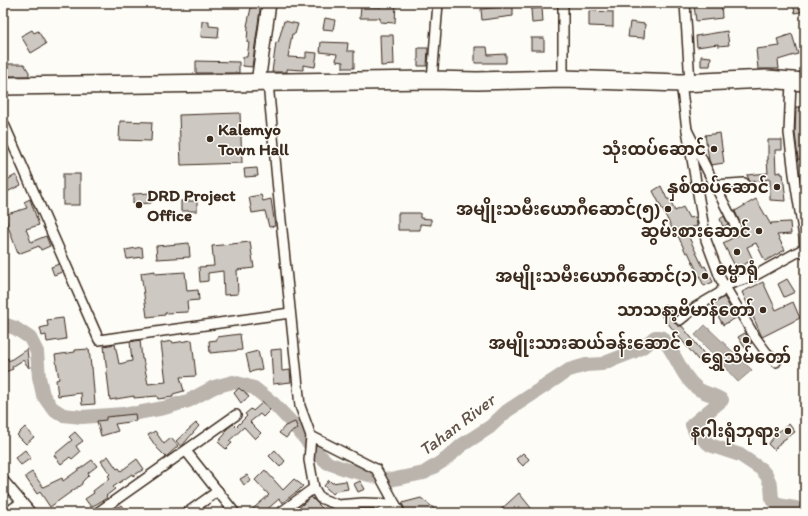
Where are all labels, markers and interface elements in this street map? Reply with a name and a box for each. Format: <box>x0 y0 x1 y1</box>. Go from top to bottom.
place label: Kalemyo Town Hall <box>217 119 289 159</box>
marker: Kalemyo Town Hall <box>205 134 215 144</box>
place label: သုံးထပ်ဆောင် <box>602 137 706 163</box>
marker: သုံးထပ်ဆောင် <box>709 144 719 154</box>
place label: နှစ်ထပ်ဆောင် <box>667 175 769 201</box>
marker: နှစ်ထပ်ဆောင် <box>772 182 782 192</box>
place label: DRD Project Office <box>147 185 236 225</box>
place label: အမျိုးသမီးယောဂီဆောင်(၅) <box>456 197 660 224</box>
marker: DRD Project Office <box>134 200 144 210</box>
marker: အမျိုးသမီးယောဂီဆောင်(၅) <box>663 204 673 214</box>
place label: ဆွမ်းစားဆောင် <box>641 219 751 245</box>
marker: ဆွမ်းစားဆောင် <box>754 226 764 236</box>
marker: ဓမ္မာရုံ <box>732 247 742 257</box>
place label: ဓမ္မာရုံ <box>716 259 758 283</box>
place label: အမျိုးသမီးယောဂီဆောင်(၁) <box>495 264 697 291</box>
marker: အမျိုးသမီးယောဂီဆောင်(၁) <box>700 271 710 281</box>
place label: သာသနာ့ဗိမာန်တော် <box>617 298 755 324</box>
marker: သာသနာ့ဗိမာန်တော် <box>758 305 768 315</box>
place label: အမျိုးသားဆယ်ခန်းဆောင် <box>488 331 681 358</box>
marker: ရွှေသိမ်တော် <box>741 335 751 345</box>
marker: အမျိုးသားဆယ်ခန်းဆောင် <box>684 338 694 348</box>
place label: ရွှေသိမ်တော် <box>701 345 791 371</box>
water label: Tahan River <box>415 388 501 461</box>
place label: နဂါးရုံဘုရား <box>691 419 780 445</box>
marker: နဂါးရုံဘုရား <box>783 426 793 436</box>

